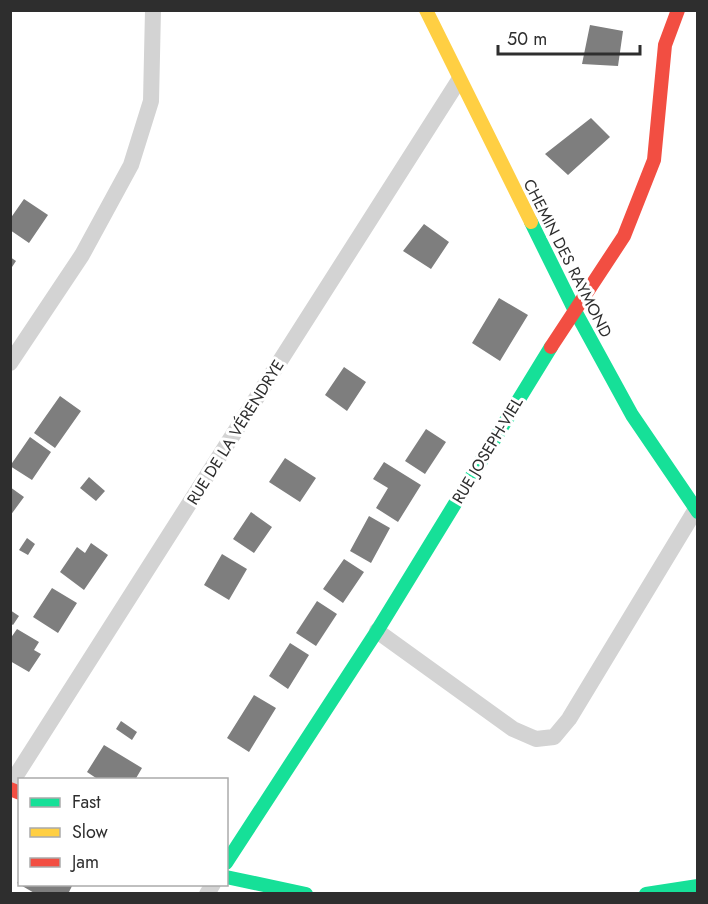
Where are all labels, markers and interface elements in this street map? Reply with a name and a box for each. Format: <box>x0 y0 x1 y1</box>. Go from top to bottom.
scale bar <box>498 18 640 56</box>
text: 50 m <box>507 26 547 52</box>
street label: CHEMIN DES RAYMOND <box>518 175 618 341</box>
street label: RUE DE LA VÉRENDRYE <box>181 355 289 509</box>
street label: RUE JOSEPH-VIEL <box>446 392 529 508</box>
legend <box>18 778 228 886</box>
text: Fast <box>72 789 101 815</box>
text: Slow <box>72 819 109 845</box>
text: Jam <box>70 849 99 875</box>

